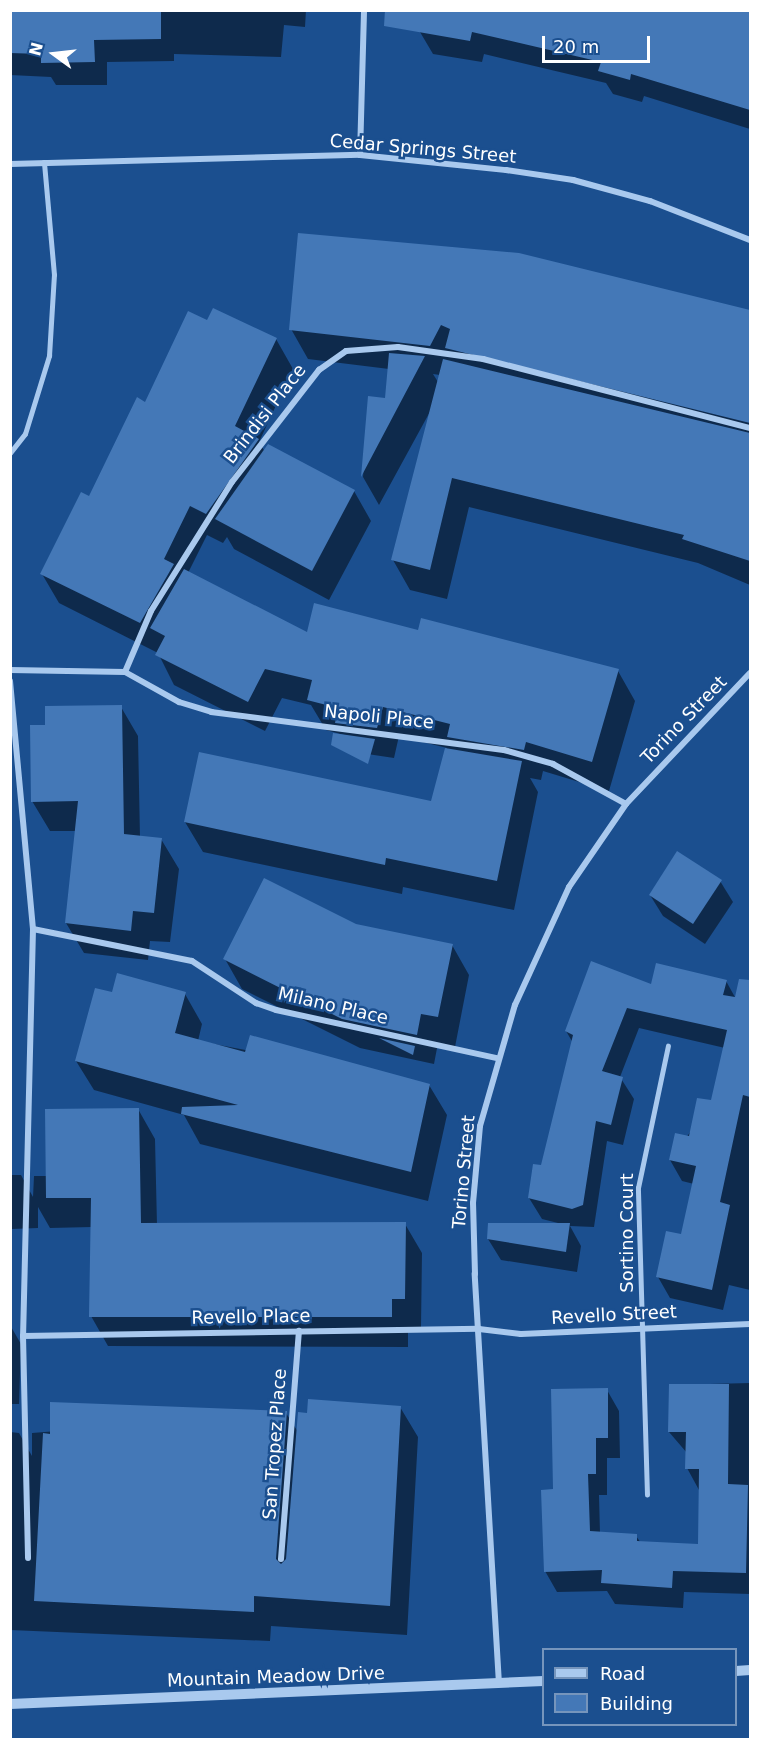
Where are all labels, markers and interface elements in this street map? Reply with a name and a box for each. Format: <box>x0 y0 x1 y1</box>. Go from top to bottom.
north arrow <box>24 24 84 84</box>
scale bar <box>545 24 653 62</box>
text: 20 m <box>553 36 599 57</box>
text: N <box>25 40 47 58</box>
street label: Cedar Springs Street <box>329 130 517 168</box>
street label: Brindisi Place <box>219 360 311 468</box>
street label: Torino Street <box>637 671 731 769</box>
street label: Napoli Place <box>323 700 435 734</box>
street label: Milano Place <box>276 983 390 1029</box>
street label: Torino Street <box>448 1114 480 1230</box>
street label: Sortino Court <box>616 1173 638 1293</box>
street label: Revello Street <box>551 1301 677 1329</box>
street label: Revello Place <box>191 1305 311 1329</box>
street label: San Tropez Place <box>259 1368 291 1520</box>
legend <box>542 1648 737 1726</box>
street label: Mountain Meadow Drive <box>167 1662 385 1692</box>
text: Road <box>600 1663 645 1684</box>
text: Building <box>600 1693 673 1714</box>

